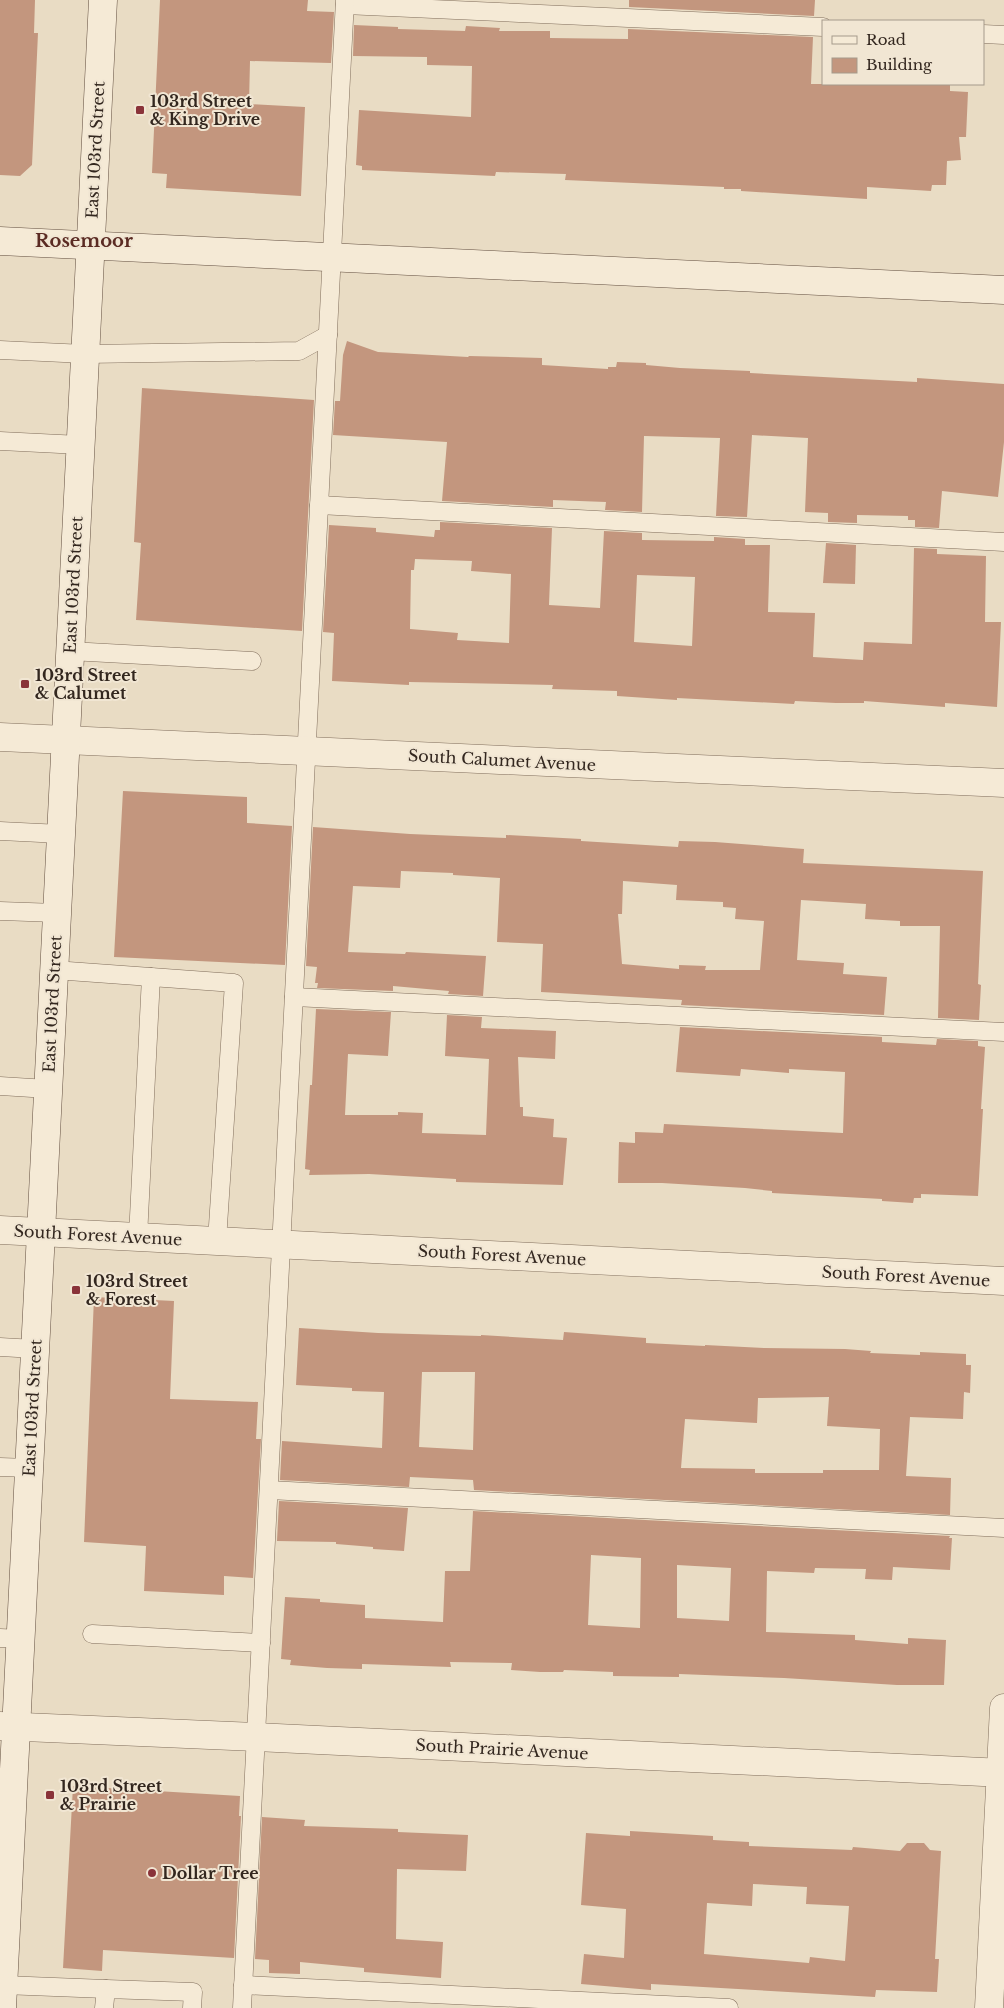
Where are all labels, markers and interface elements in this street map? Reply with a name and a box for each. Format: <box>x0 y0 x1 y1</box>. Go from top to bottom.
legend <box>822 20 984 85</box>
text: Road <box>866 30 906 49</box>
text: Building <box>866 55 933 74</box>
street label: East 103rd Street <box>81 81 109 219</box>
place label: 103rd Street & King Drive <box>150 91 260 129</box>
marker: 103rd Street & King Drive <box>134 104 146 116</box>
district label: Rosemoor <box>35 230 133 252</box>
street label: East 103rd Street <box>59 516 87 654</box>
place label: 103rd Street & Calumet <box>35 665 138 703</box>
marker: 103rd Street & Calumet <box>19 678 31 690</box>
street label: South Calumet Avenue <box>408 745 596 775</box>
street label: East 103rd Street <box>38 935 66 1073</box>
street label: South Forest Avenue <box>13 1221 183 1249</box>
street label: South Forest Avenue <box>417 1241 587 1269</box>
street label: South Forest Avenue <box>821 1262 991 1290</box>
place label: 103rd Street & Forest <box>86 1271 189 1309</box>
marker: 103rd Street & Forest <box>70 1284 82 1296</box>
street label: East 103rd Street <box>18 1339 46 1477</box>
street label: South Prairie Avenue <box>415 1734 589 1764</box>
place label: 103rd Street & Prairie <box>60 1776 163 1814</box>
marker: 103rd Street & Prairie <box>44 1789 56 1801</box>
place label: Dollar Tree <box>162 1863 259 1883</box>
marker: Dollar Tree <box>146 1867 158 1879</box>

